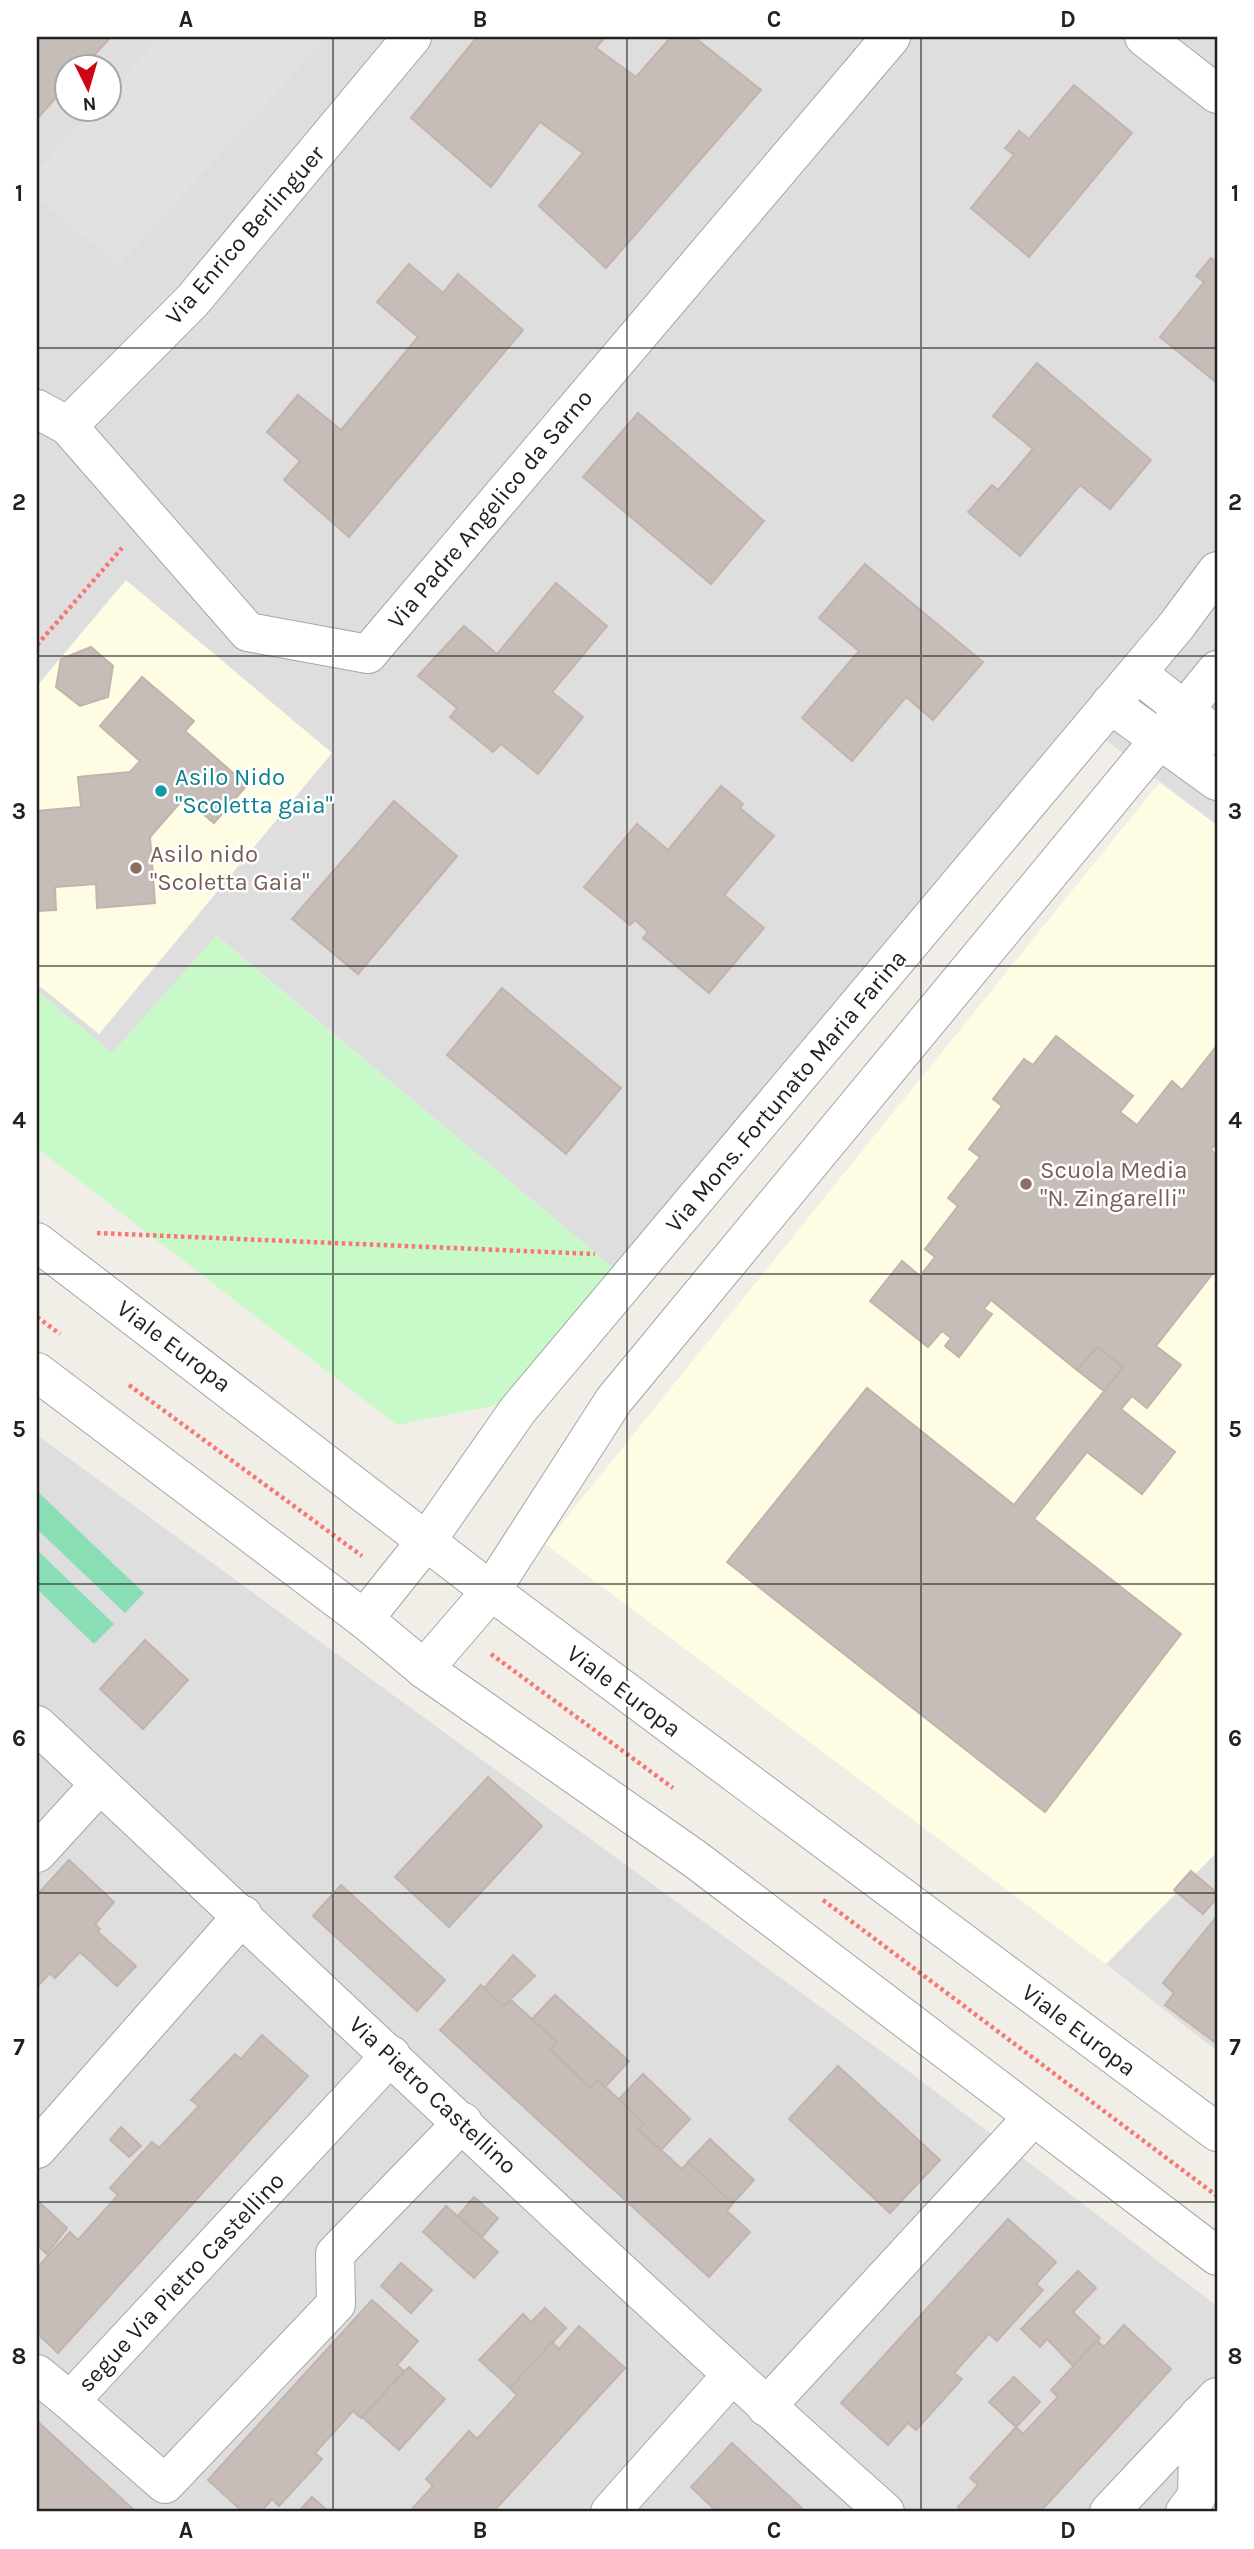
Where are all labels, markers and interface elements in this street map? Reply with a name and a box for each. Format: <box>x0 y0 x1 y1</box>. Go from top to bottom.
text: A <box>179 6 193 33</box>
text: B <box>473 6 487 33</box>
text: C <box>767 6 781 33</box>
text: D <box>1060 6 1076 33</box>
north arrow <box>52 52 122 122</box>
text: N <box>82 92 97 115</box>
street label: Via Enrico Berlinguer <box>160 140 331 330</box>
text: 1 <box>15 180 23 207</box>
text: 1 <box>1231 180 1239 207</box>
street label: Via Padre Angelico da Sarno <box>382 384 598 634</box>
text: 2 <box>12 489 26 516</box>
text: 2 <box>1228 489 1242 516</box>
place label: Asilo Nido "Scoletta gaia" <box>175 763 333 819</box>
marker: Asilo Nido "Scoletta gaia" <box>153 783 169 799</box>
text: 3 <box>12 798 26 825</box>
text: 3 <box>1228 798 1242 825</box>
place label: Asilo nido "Scoletta Gaia" <box>150 840 310 896</box>
marker: Asilo nido "Scoletta Gaia" <box>128 860 144 876</box>
street label: Via Mons. Fortunato Maria Farina <box>660 944 912 1238</box>
text: 4 <box>12 1107 26 1134</box>
text: 4 <box>1228 1107 1242 1134</box>
place label: Scuola Media "N. Zingarelli" <box>1040 1156 1187 1212</box>
marker: Scuola Media "N. Zingarelli" <box>1018 1176 1034 1192</box>
street label: Viale Europa <box>111 1294 237 1398</box>
text: 5 <box>12 1416 26 1443</box>
text: 5 <box>1228 1416 1242 1443</box>
street label: Viale Europa <box>561 1639 687 1743</box>
text: 6 <box>12 1725 26 1752</box>
text: 6 <box>1228 1725 1242 1752</box>
street label: Viale Europa <box>1016 1978 1142 2082</box>
street label: Via Pietro Castellino <box>343 2010 523 2180</box>
text: 7 <box>13 2034 25 2061</box>
text: 7 <box>1229 2034 1241 2061</box>
street label: segue Via Pietro Castellino <box>72 2166 290 2398</box>
text: 8 <box>12 2343 26 2370</box>
text: 8 <box>1228 2343 1242 2370</box>
text: A <box>179 2517 193 2544</box>
text: B <box>473 2517 487 2544</box>
text: C <box>767 2517 781 2544</box>
text: D <box>1060 2517 1076 2544</box>

